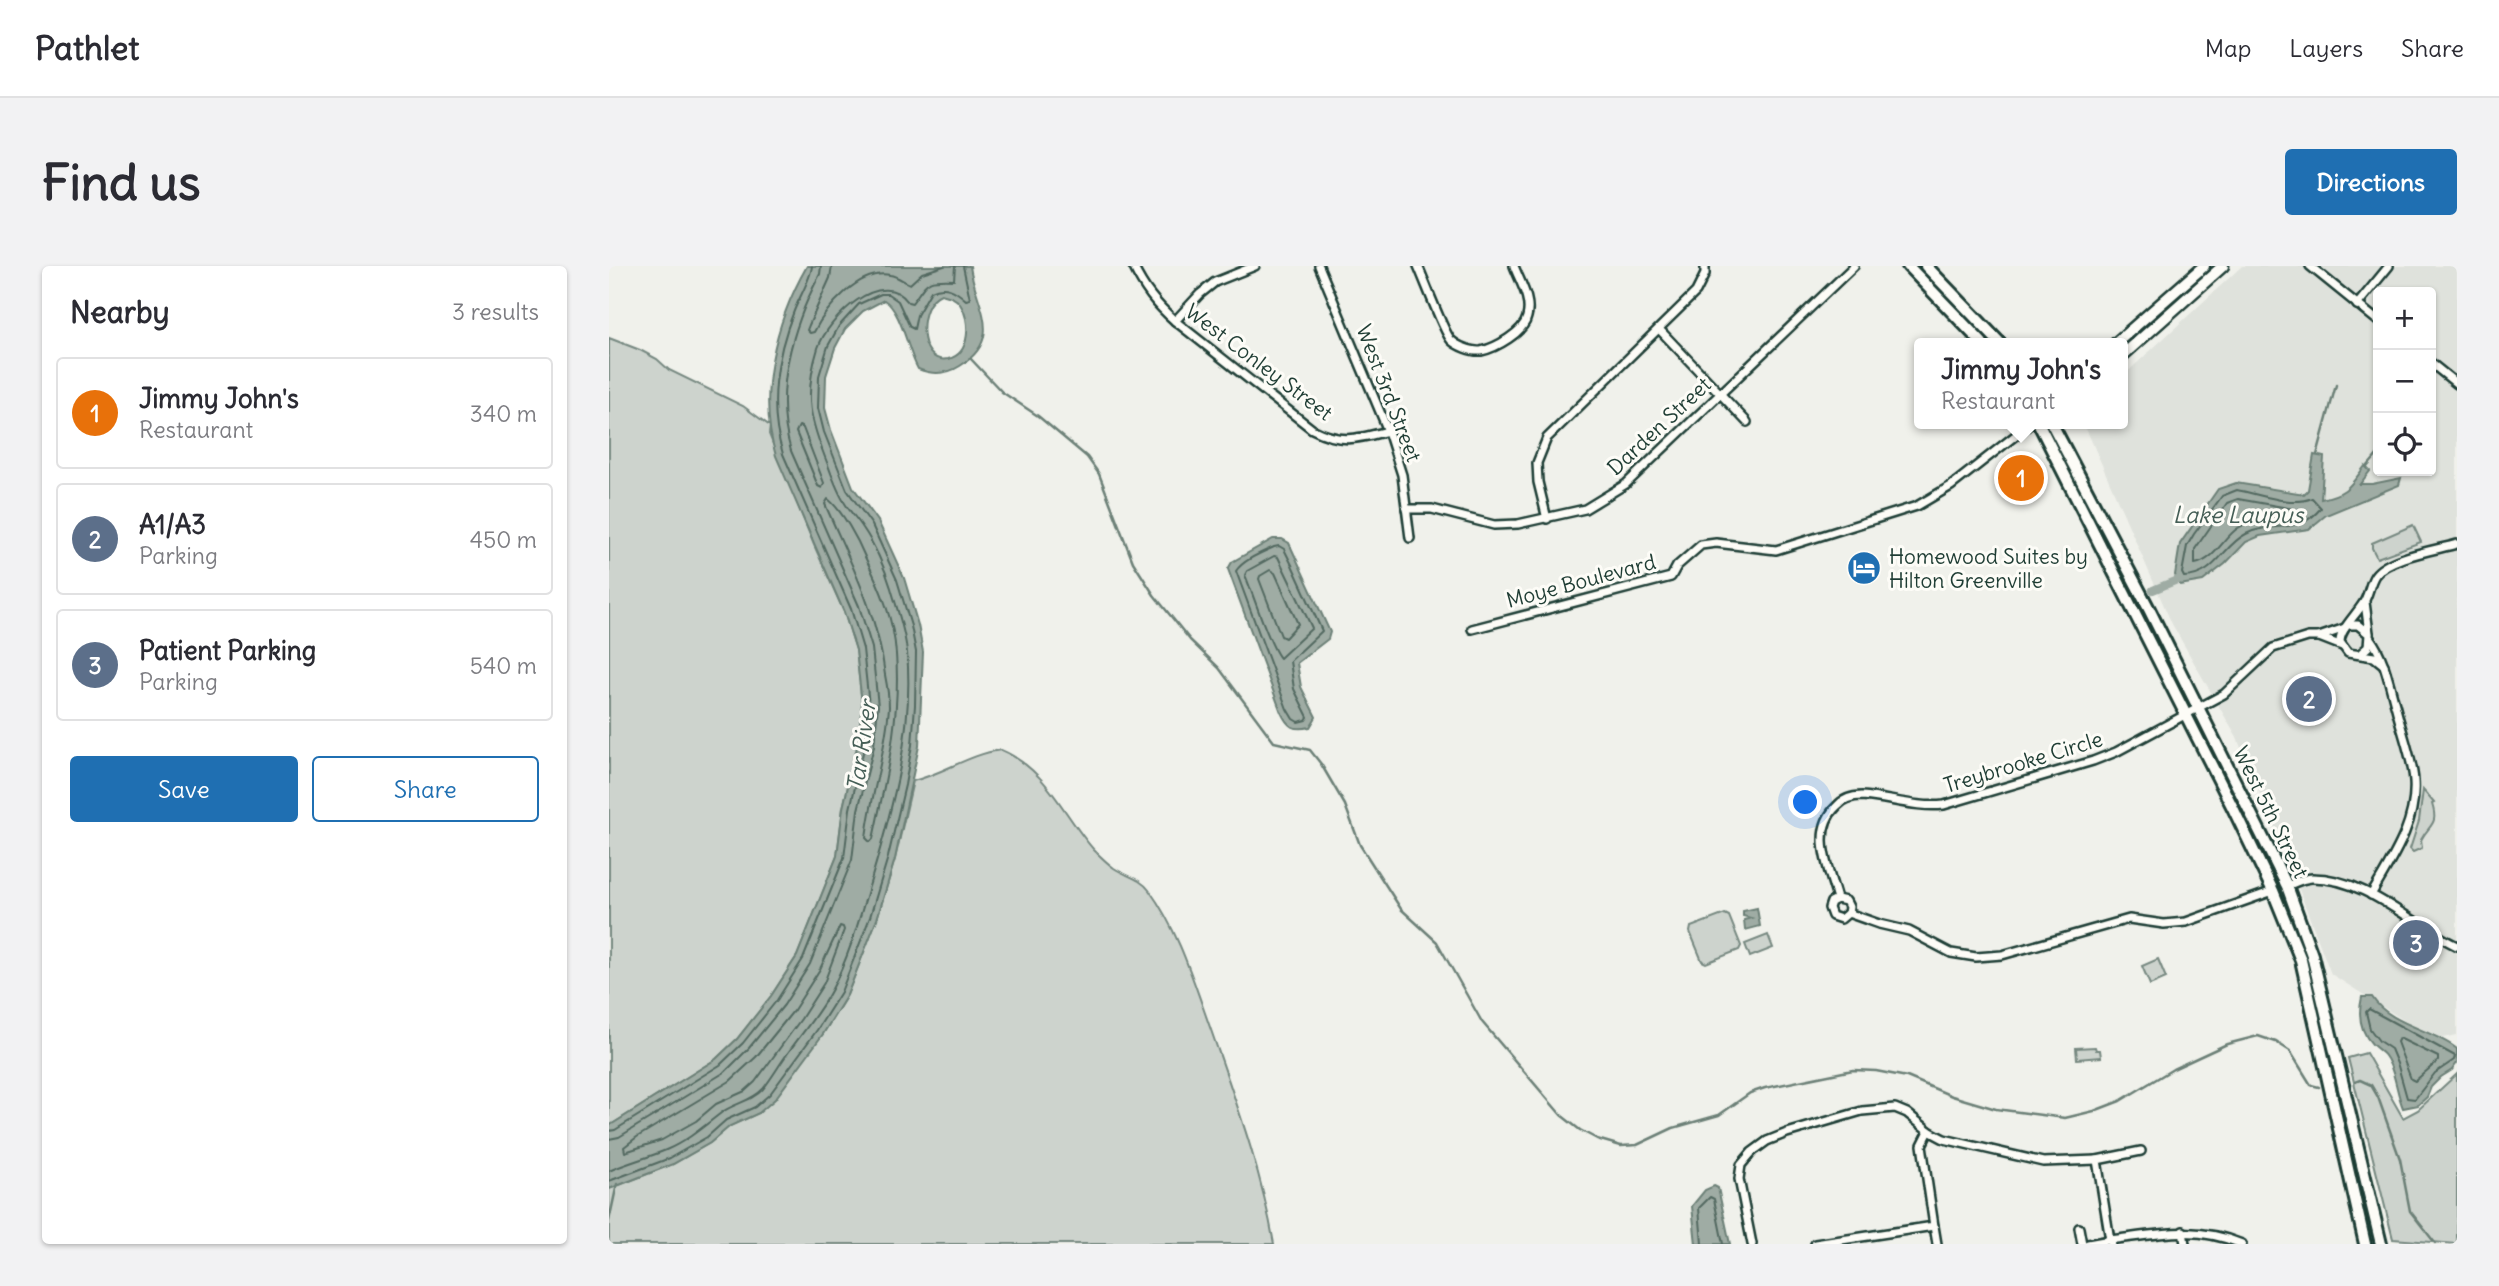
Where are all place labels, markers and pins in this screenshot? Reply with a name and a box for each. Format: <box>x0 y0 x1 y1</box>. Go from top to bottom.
pin: 1 <box>1998 452 2044 504</box>
place label: Homewood Suites by Hilton Greenville <box>1889 543 2088 594</box>
hotel icon: Homewood Suites by Hilton Greenville <box>1845 549 1883 587</box>
pin: 2 <box>2286 673 2332 725</box>
pin: 3 <box>2393 917 2439 969</box>

